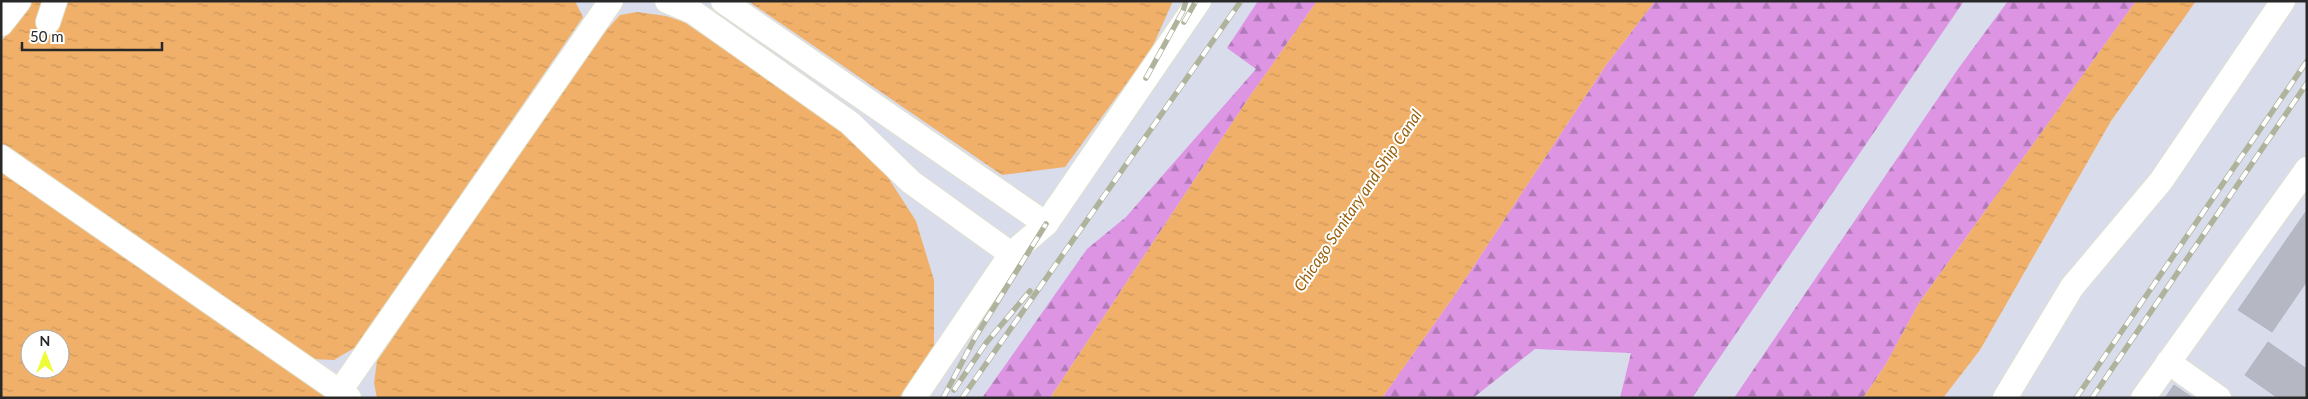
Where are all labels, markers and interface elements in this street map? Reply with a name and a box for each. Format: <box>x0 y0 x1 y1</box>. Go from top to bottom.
scale bar <box>22 20 162 52</box>
text: 50 m <box>30 27 64 45</box>
water label: Chicago Sanitary and Ship Canal <box>1289 105 1425 295</box>
north arrow <box>20 329 70 379</box>
text: N <box>40 332 50 349</box>

